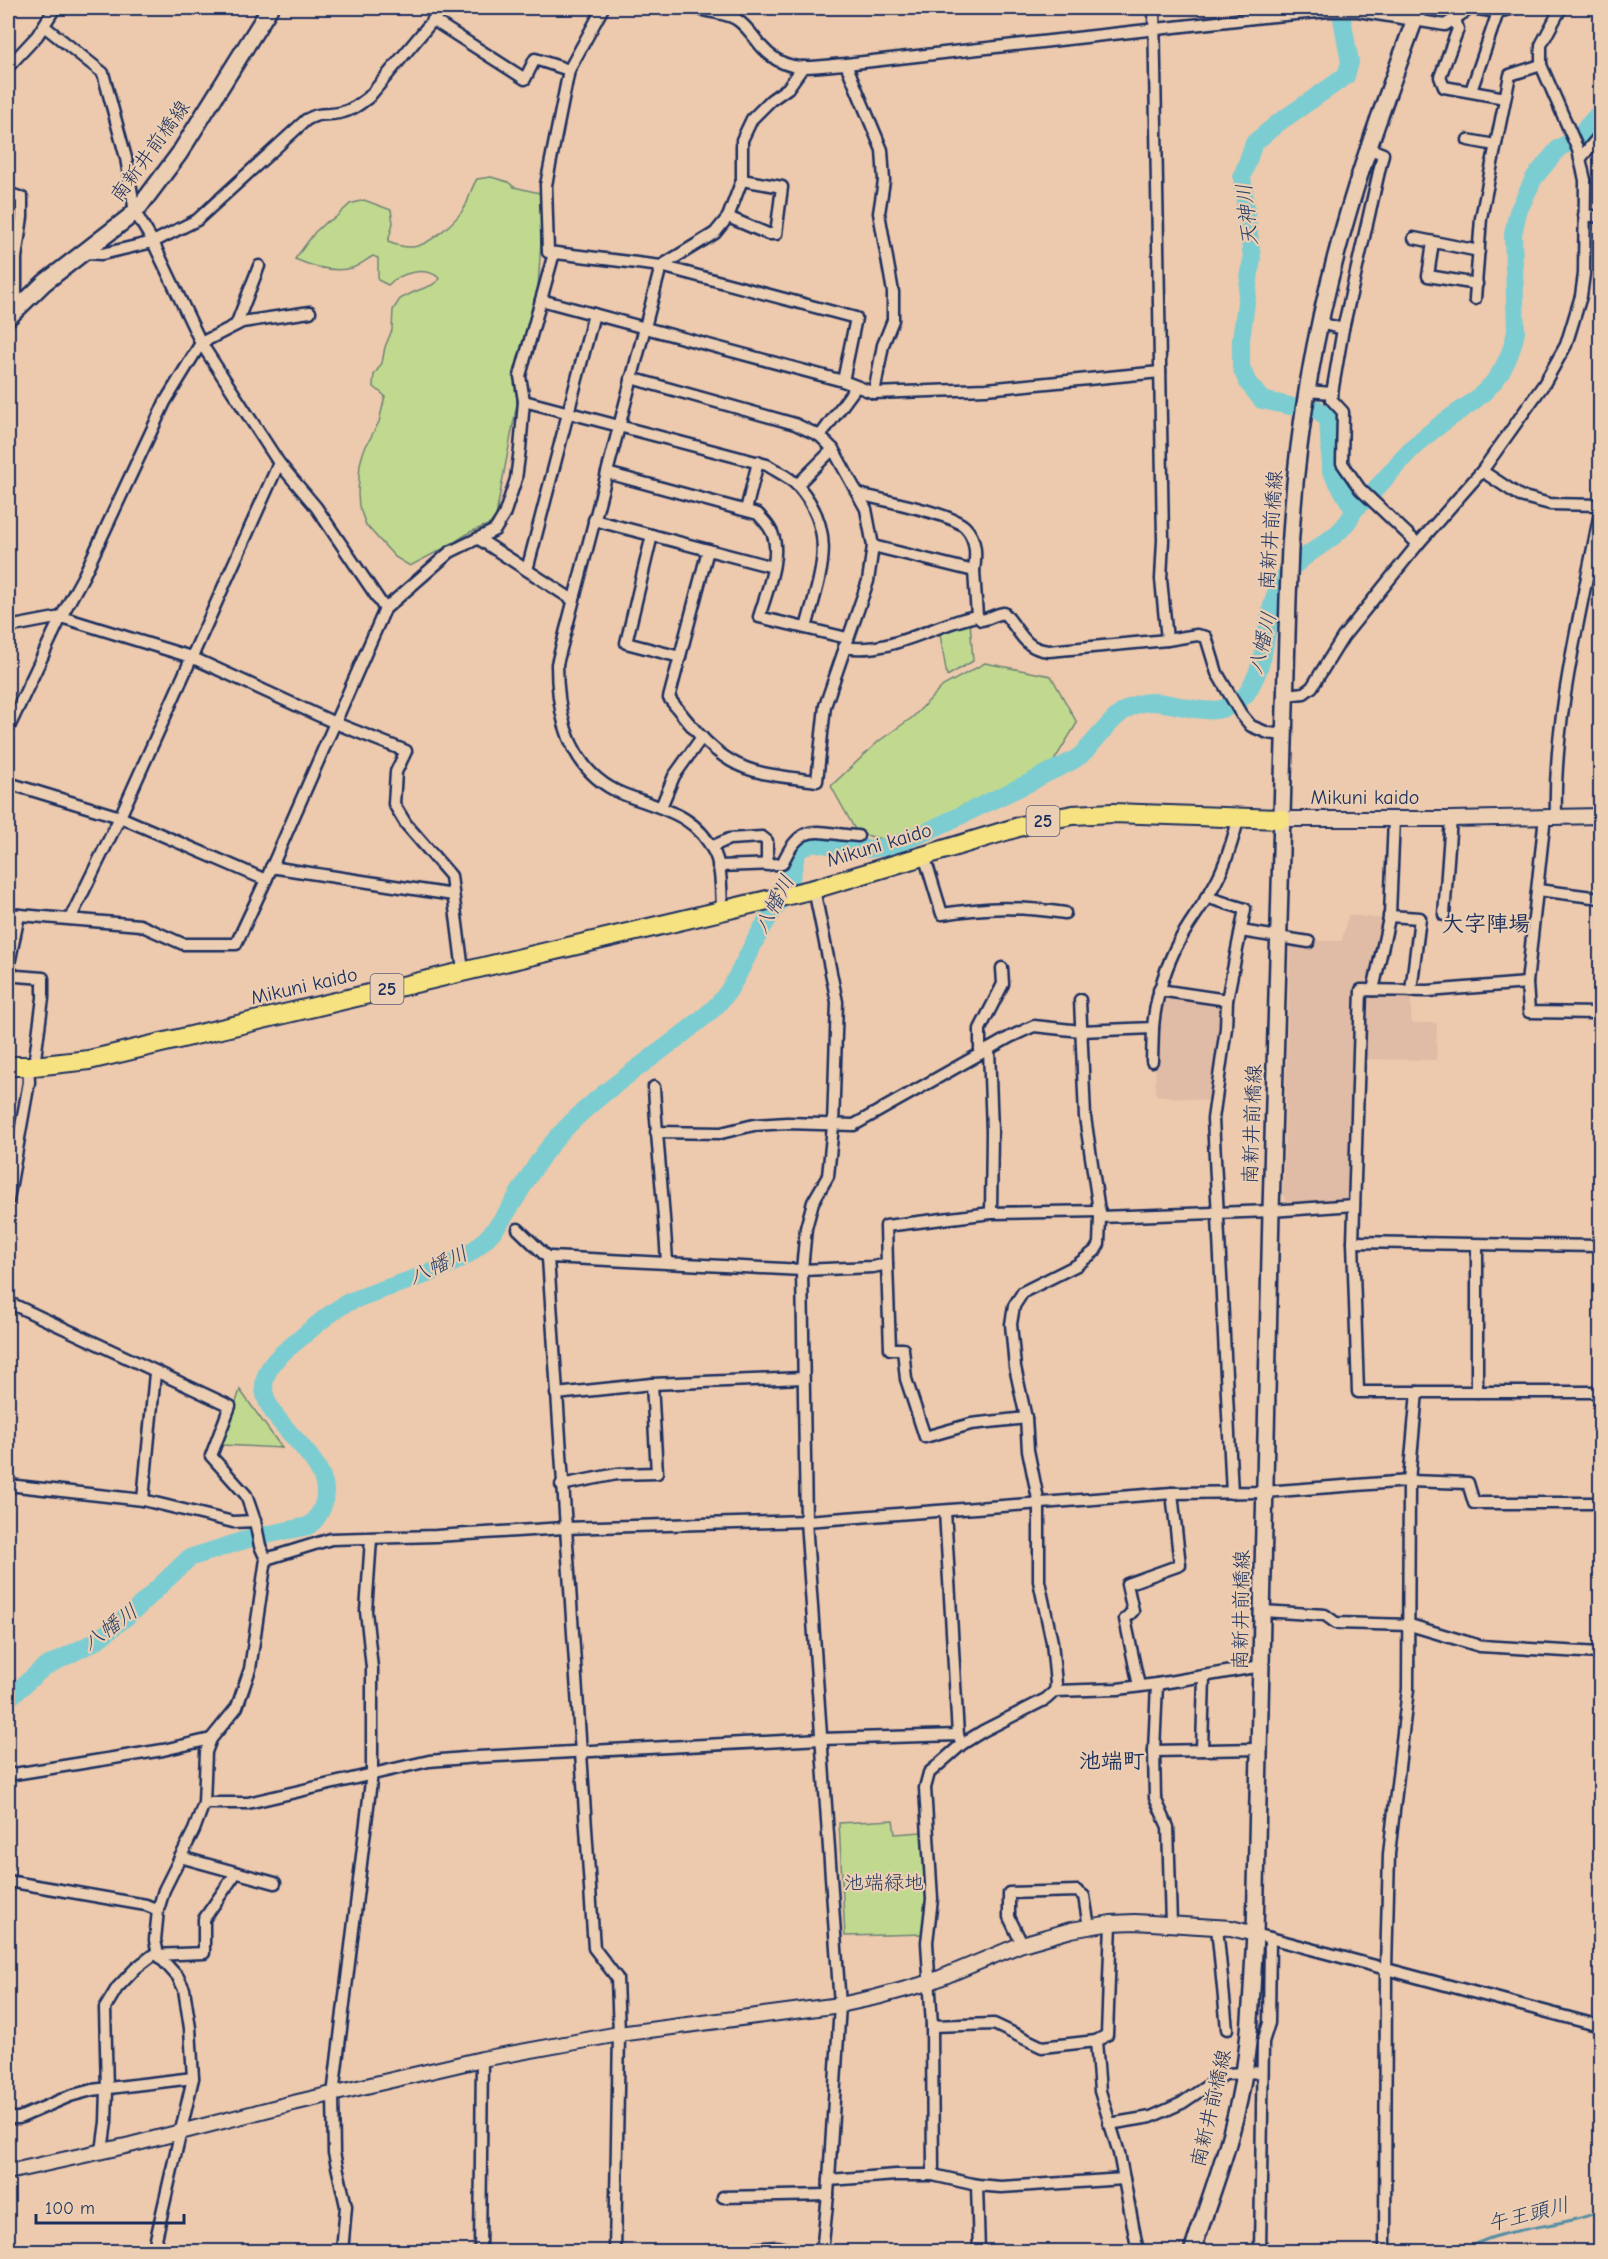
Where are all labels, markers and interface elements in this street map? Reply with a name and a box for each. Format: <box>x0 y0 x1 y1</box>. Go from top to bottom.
street label: 南新井前橋線 <box>105 96 195 206</box>
water label: 天神川 <box>1232 182 1262 248</box>
street label: 南新井前橋線 <box>1255 469 1287 591</box>
water label: 八幡川 <box>1243 610 1281 676</box>
street label: Mikuni kaido <box>1311 786 1419 809</box>
road number: 25 <box>1026 806 1060 836</box>
street label: Mikuni kaido <box>824 818 934 872</box>
water label: 八幡川 <box>749 871 799 937</box>
district label: 大字陣場 <box>1442 911 1530 937</box>
street label: Mikuni kaido <box>248 963 360 1009</box>
road number: 25 <box>370 974 404 1004</box>
street label: 南新井前橋線 <box>1238 1064 1266 1184</box>
water label: 八幡川 <box>404 1241 472 1289</box>
street label: 南新井前橋線 <box>1228 1550 1254 1670</box>
water label: 八幡川 <box>77 1599 143 1655</box>
district label: 池端町 <box>1079 1748 1145 1774</box>
park label: 池端緑地 <box>844 1871 924 1894</box>
street label: 南新井前橋線 <box>1186 2047 1236 2169</box>
scale bar <box>36 2187 184 2225</box>
water label: 午王頭川 <box>1484 2192 1572 2236</box>
text: 100 m <box>45 2198 95 2219</box>

